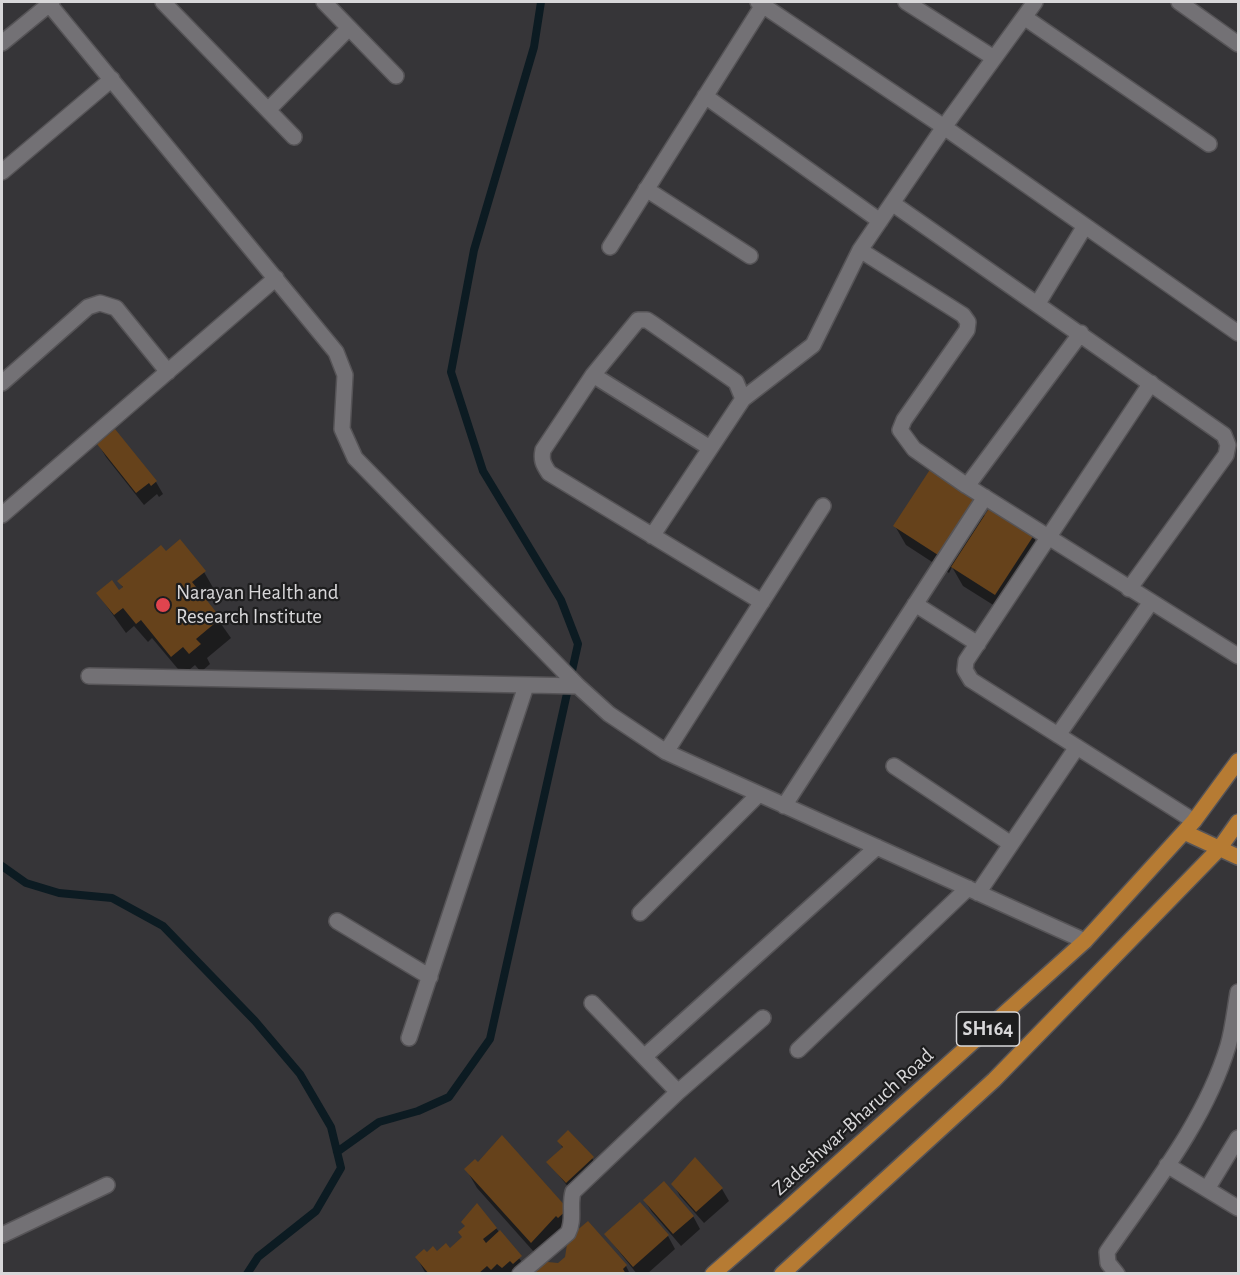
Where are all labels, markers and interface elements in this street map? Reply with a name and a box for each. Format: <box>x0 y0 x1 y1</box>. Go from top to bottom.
place label: Narayan Health and Research Institute <box>176 580 339 630</box>
marker: Narayan Health and Research Institute <box>154 596 172 614</box>
road number: SH164 <box>956 1012 1020 1046</box>
street label: Zadeshwar-Bharuch Road <box>767 1043 939 1201</box>

